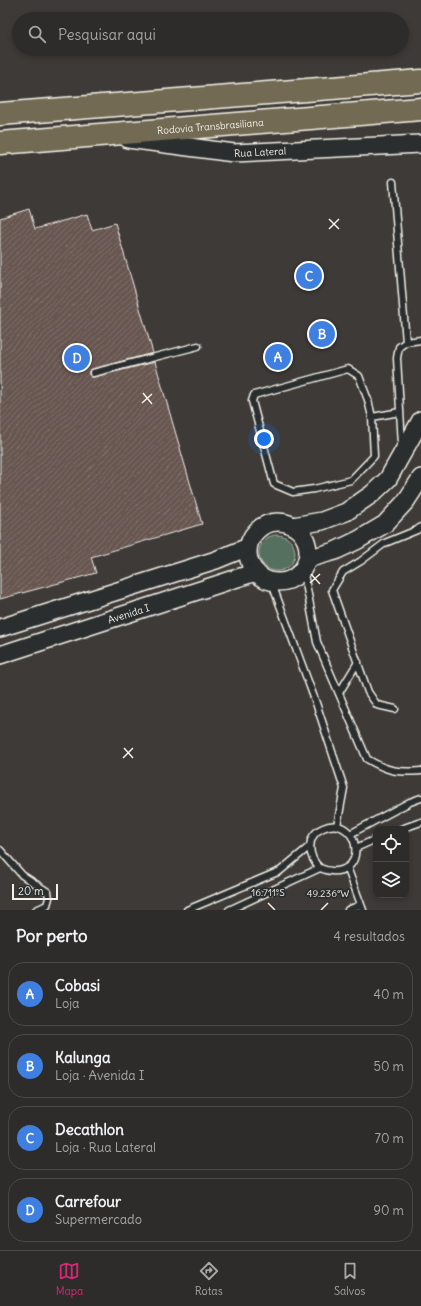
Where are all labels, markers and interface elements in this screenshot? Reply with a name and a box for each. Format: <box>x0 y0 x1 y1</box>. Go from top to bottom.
search box <box>12 12 409 56</box>
icon: search <box>26 23 48 45</box>
text: Pesquisar aqui <box>58 25 156 44</box>
street label: Rodovia Transbrasiliana <box>156 116 265 137</box>
street label: Rua Lateral <box>234 145 286 160</box>
pin: C <box>296 261 322 291</box>
pin: B <box>309 319 335 349</box>
pin: A <box>265 342 291 372</box>
pin: D <box>64 343 90 373</box>
your location <box>254 429 274 449</box>
street label: Avenida I <box>106 601 151 627</box>
map controls <box>373 826 409 898</box>
button: locate <box>373 826 409 862</box>
button: layers <box>373 862 409 898</box>
scale bar <box>12 882 58 901</box>
text: 20 m <box>18 884 44 898</box>
text: 16.711°S <box>251 886 285 899</box>
text: 49.236°W <box>307 887 349 900</box>
text: Por perto <box>16 925 87 947</box>
text: 4 resultados <box>333 928 405 945</box>
text: Cobasi <box>55 976 100 995</box>
text: A <box>26 986 34 1003</box>
text: 40 m <box>373 986 404 1003</box>
text: Loja <box>55 995 80 1012</box>
text: Kalunga <box>55 1048 110 1067</box>
text: B <box>26 1058 34 1075</box>
text: 50 m <box>373 1058 404 1075</box>
text: Loja · Avenida I <box>55 1067 144 1084</box>
text: Decathlon <box>55 1120 124 1139</box>
text: C <box>26 1130 34 1147</box>
text: 70 m <box>375 1130 404 1147</box>
text: Loja · Rua Lateral <box>55 1139 156 1156</box>
text: Carrefour <box>55 1192 121 1211</box>
text: D <box>25 1202 35 1219</box>
text: 90 m <box>373 1202 404 1219</box>
text: Supermercado <box>55 1211 142 1228</box>
tab: Mapa <box>56 1260 83 1298</box>
tab: Rotas <box>195 1260 223 1298</box>
tab: Salvos <box>334 1260 365 1298</box>

